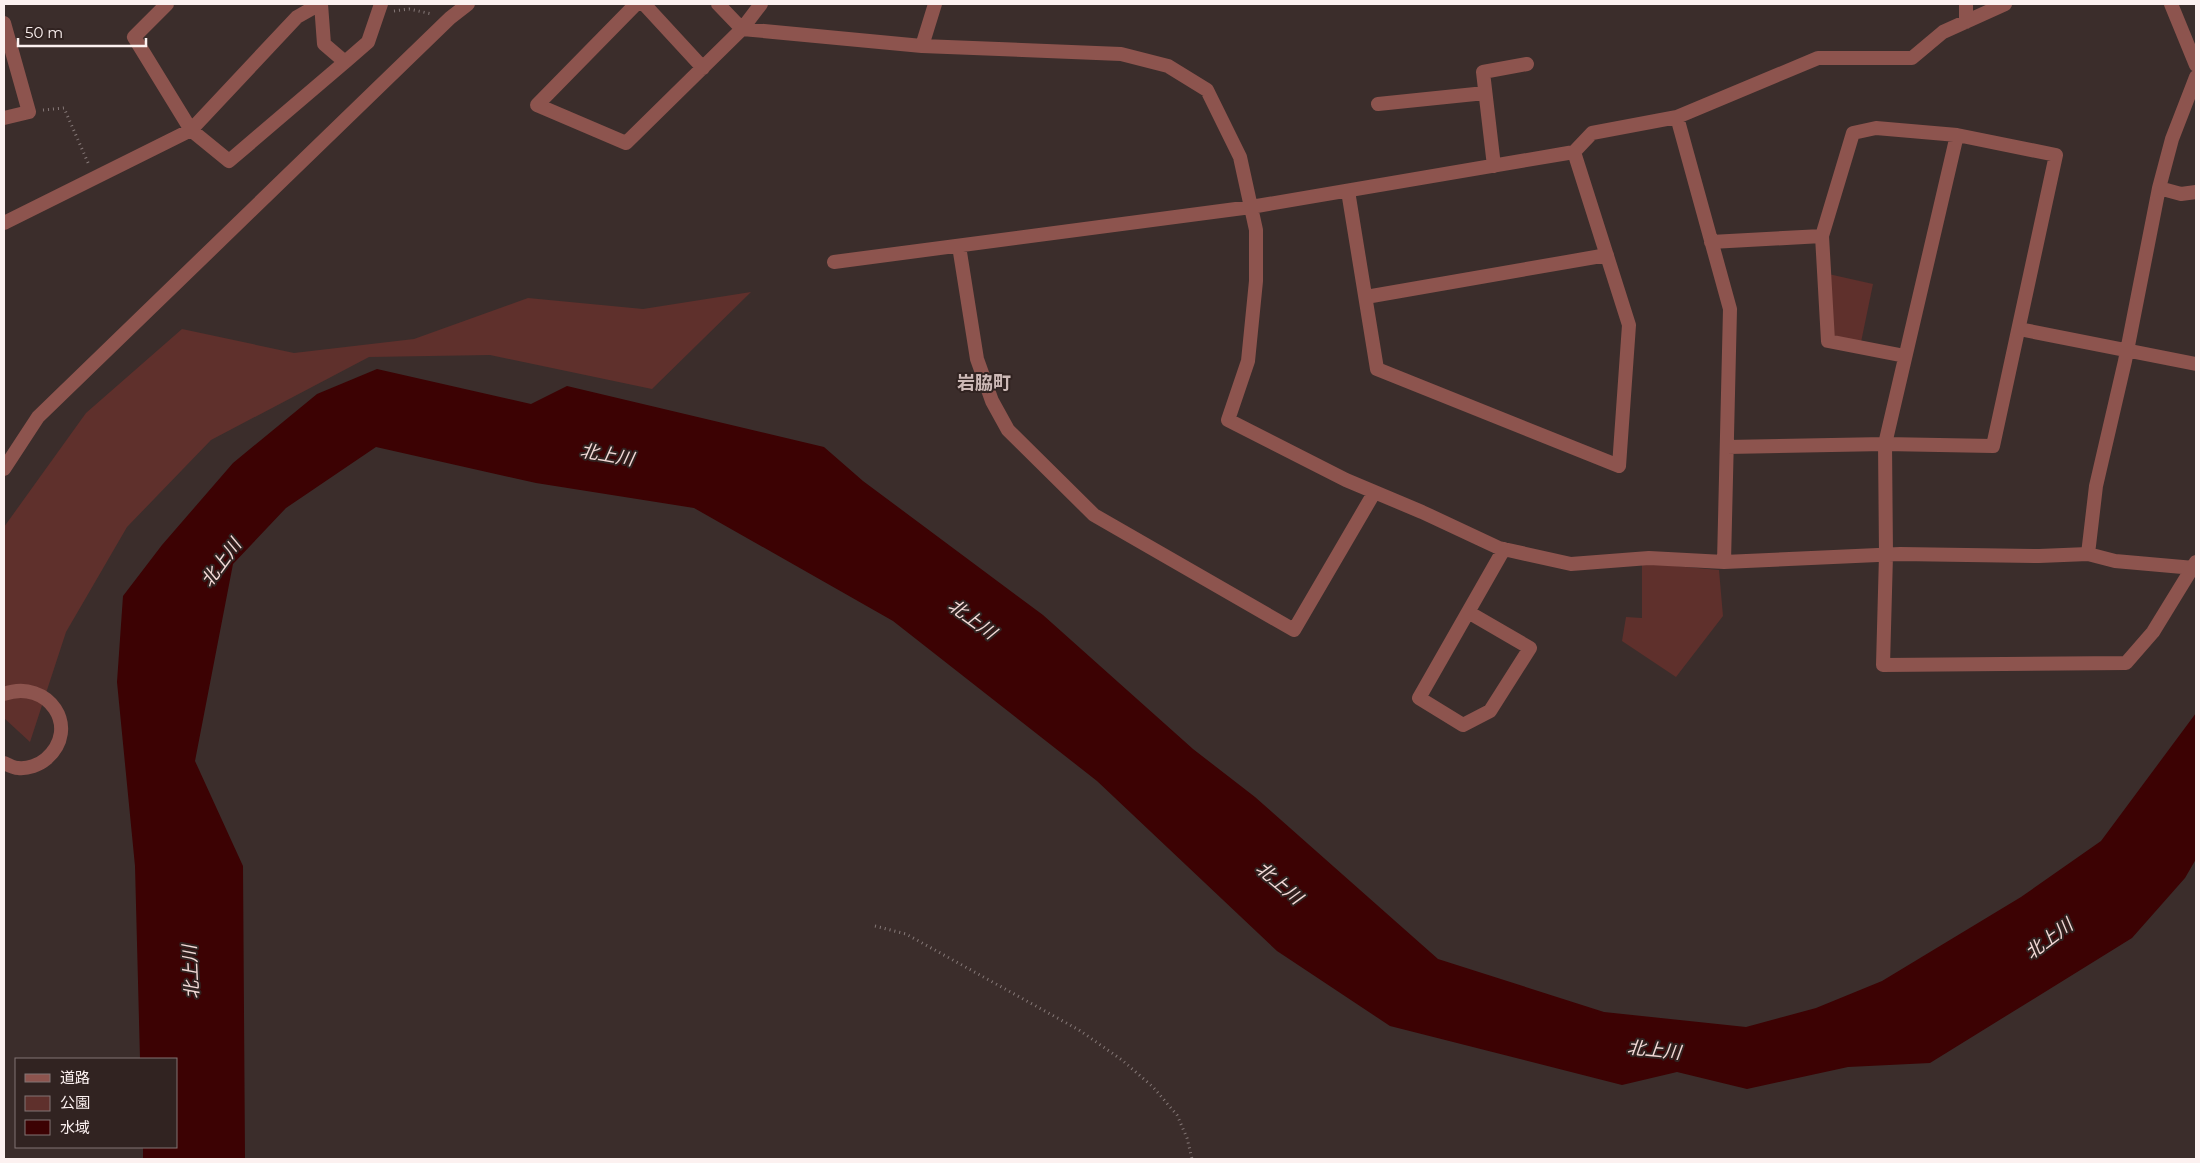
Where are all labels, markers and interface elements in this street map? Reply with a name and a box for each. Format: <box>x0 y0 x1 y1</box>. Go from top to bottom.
scale bar <box>18 15 145 47</box>
text: 50 m <box>25 23 63 42</box>
district label: 岩脇町 <box>957 372 1011 394</box>
water label: 北上川 <box>579 439 637 471</box>
water label: 北上川 <box>196 533 247 591</box>
water label: 北上川 <box>944 594 1002 645</box>
water label: 北上川 <box>1251 857 1308 910</box>
water label: 北上川 <box>2021 913 2079 964</box>
water label: 北上川 <box>178 942 203 1000</box>
water label: 北上川 <box>1626 1036 1684 1064</box>
legend <box>15 1058 178 1148</box>
text: 道路 <box>60 1068 90 1087</box>
text: 公園 <box>60 1093 90 1112</box>
text: 水域 <box>60 1118 90 1137</box>

